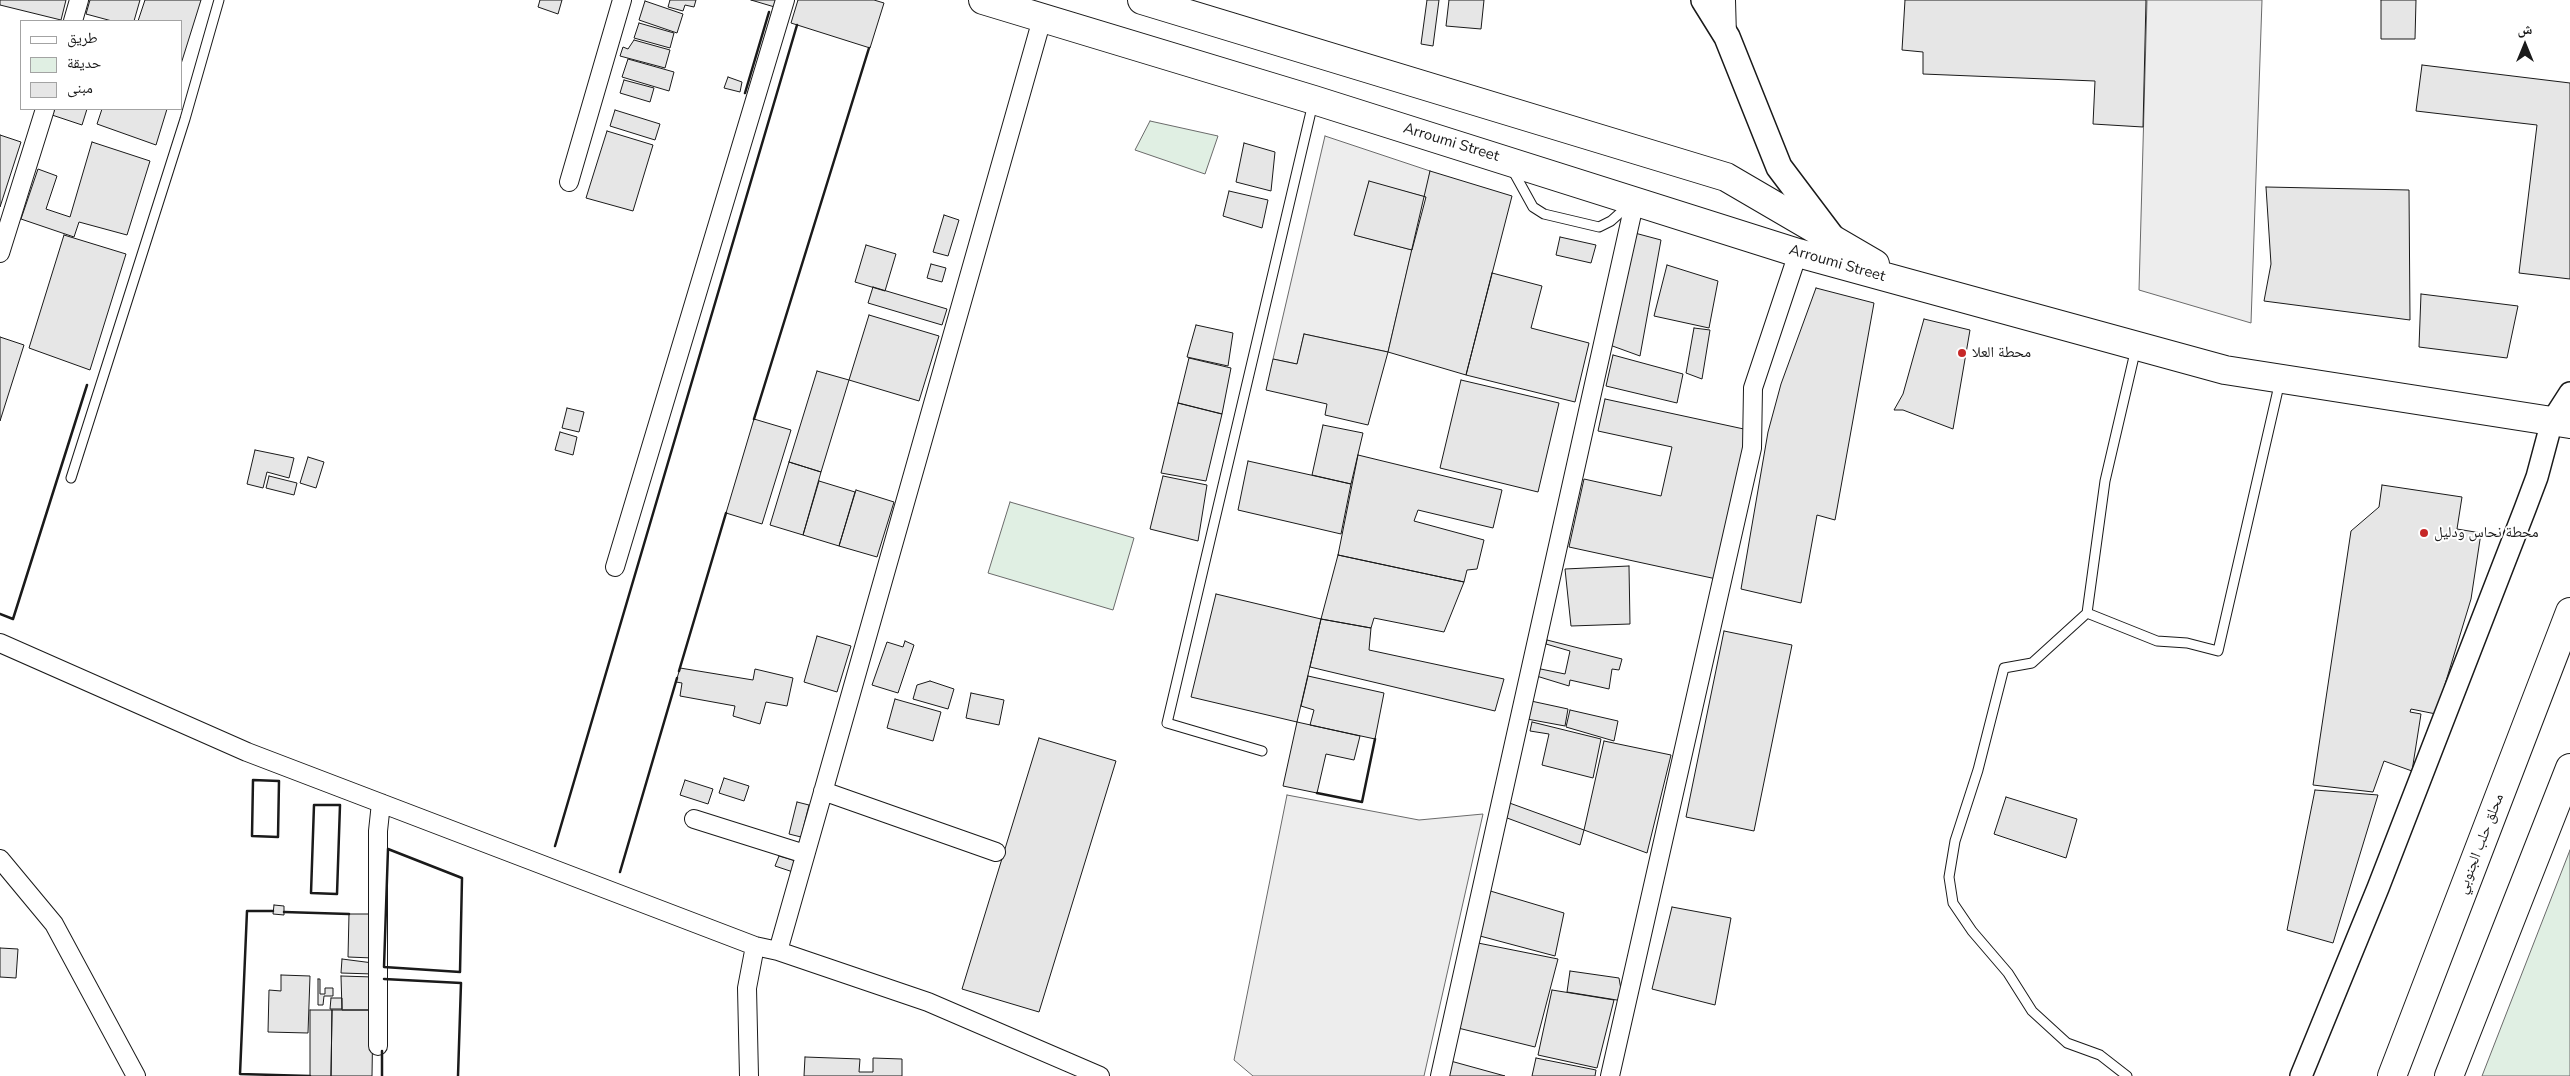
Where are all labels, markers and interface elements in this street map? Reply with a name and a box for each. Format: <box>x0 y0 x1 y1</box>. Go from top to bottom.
legend <box>20 20 182 110</box>
north arrow <box>2500 20 2550 70</box>
text: ش <box>2518 20 2532 39</box>
text: طريق <box>67 28 98 48</box>
text: حديقة <box>67 53 101 73</box>
text: مبنى <box>67 78 93 98</box>
street label: Arroumi Street <box>1401 120 1501 166</box>
street label: Arroumi Street <box>1787 242 1887 286</box>
place label: محطة العلا <box>1972 344 2031 362</box>
marker: محطة العلا <box>1956 347 1968 359</box>
place label: محطة نحاس ودليل <box>2434 524 2539 542</box>
marker: محطة نحاس ودليل <box>2418 527 2430 539</box>
street label: محلق حلب الجنوبي <box>2454 791 2508 897</box>

